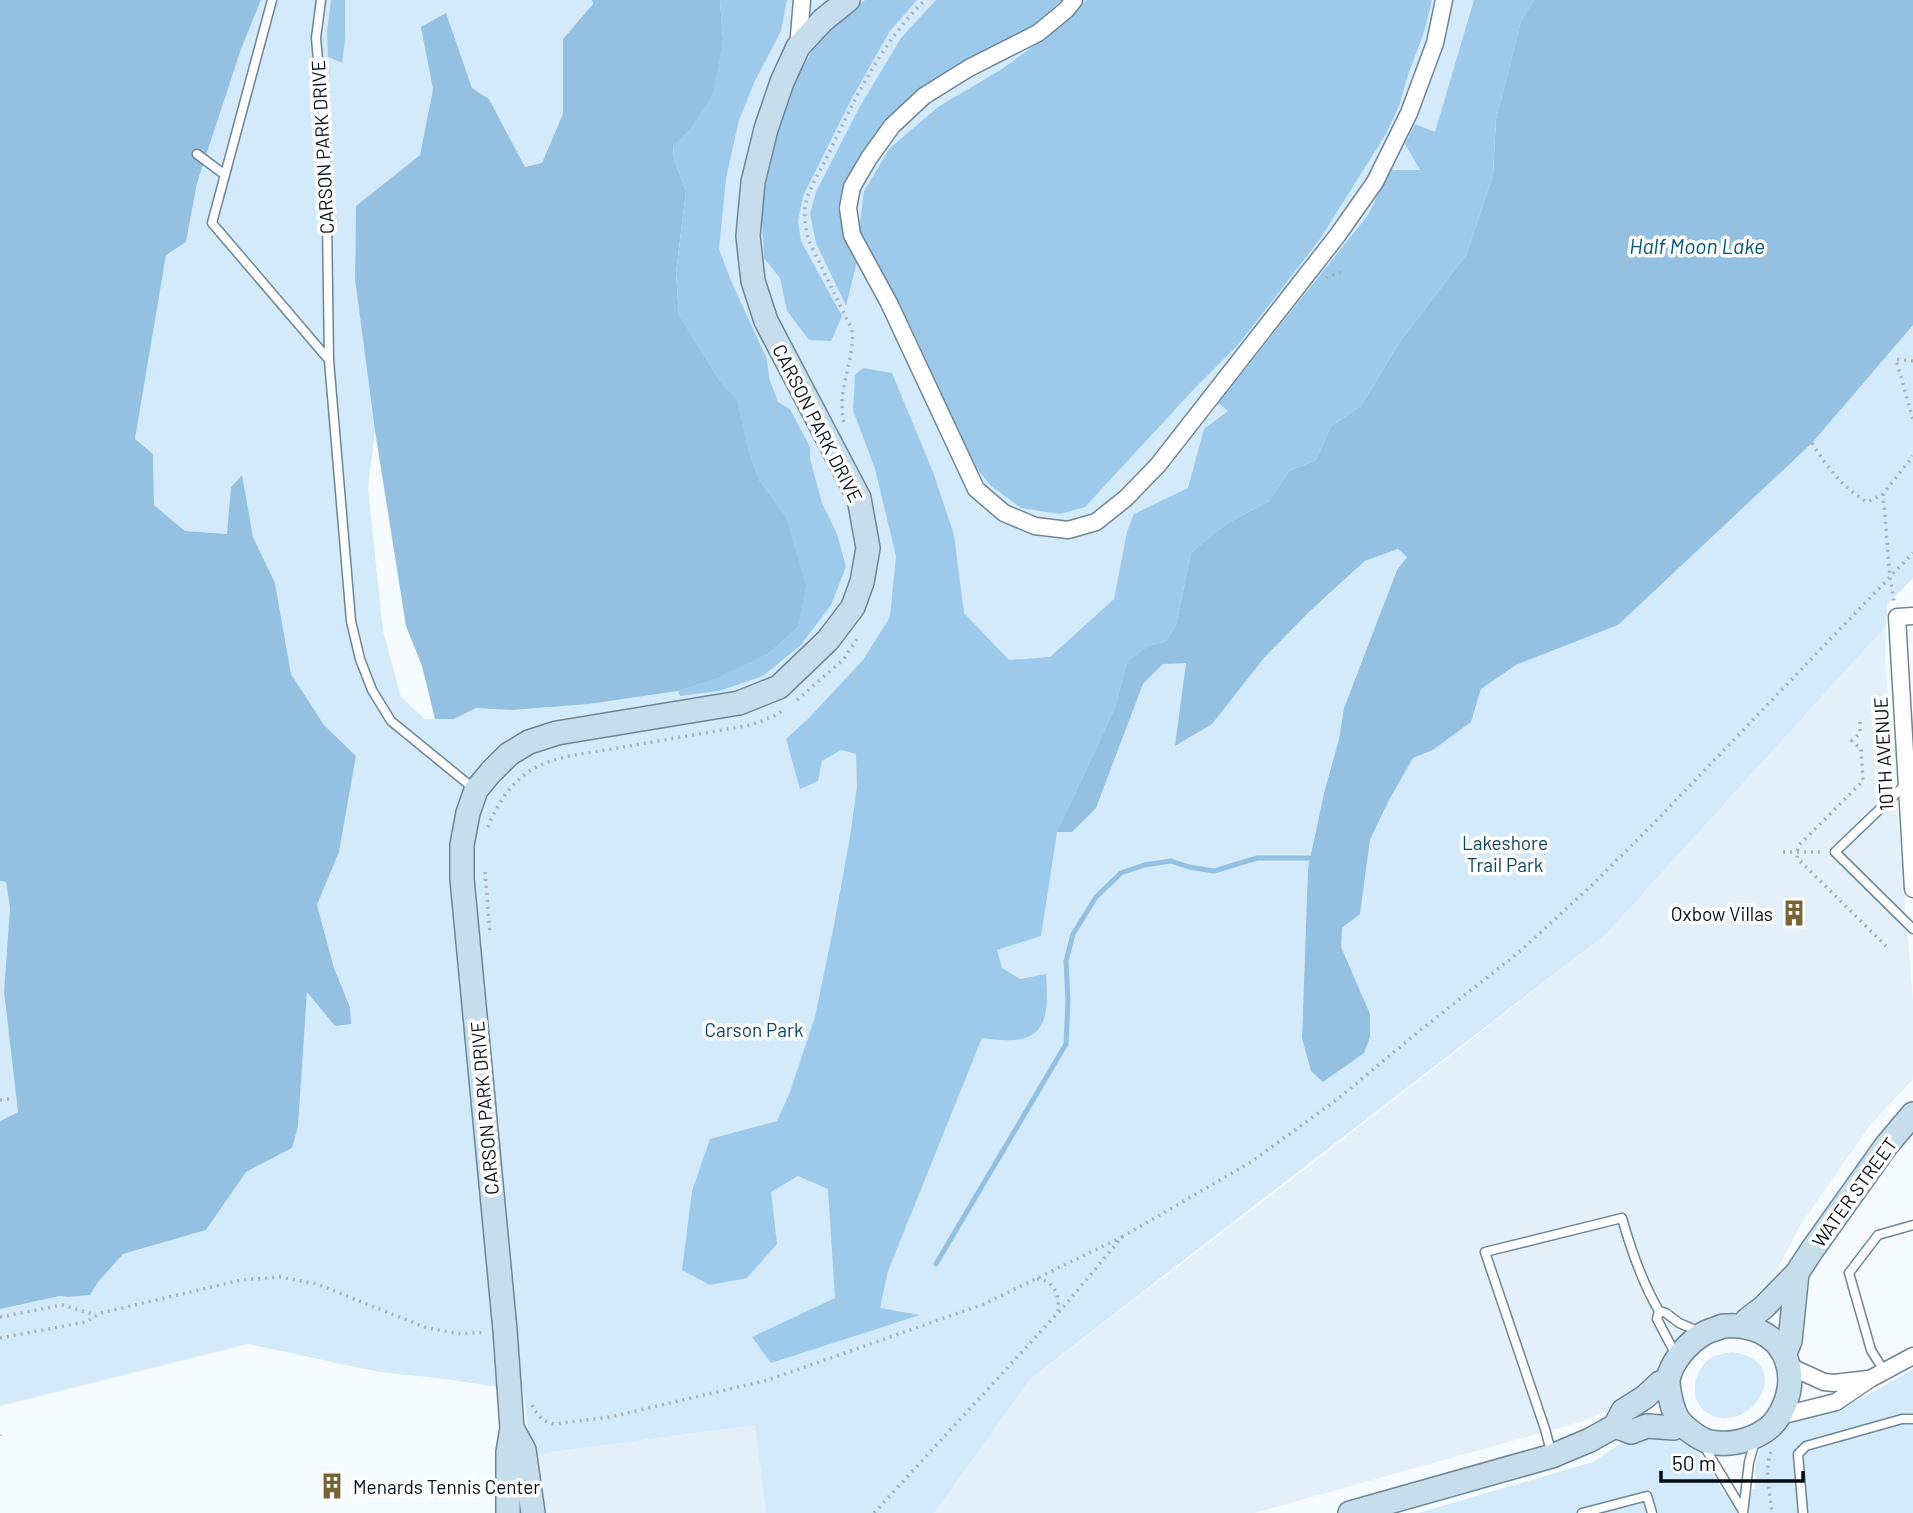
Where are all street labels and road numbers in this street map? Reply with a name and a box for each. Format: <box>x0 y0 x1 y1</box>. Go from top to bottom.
street label: CARSON PARK DRIVE <box>306 59 338 235</box>
street label: CARSON PARK DRIVE <box>768 340 868 506</box>
street label: 10TH AVENUE <box>1869 696 1897 812</box>
street label: CARSON PARK DRIVE <box>465 1020 503 1196</box>
street label: WATER STREET <box>1807 1133 1901 1251</box>

